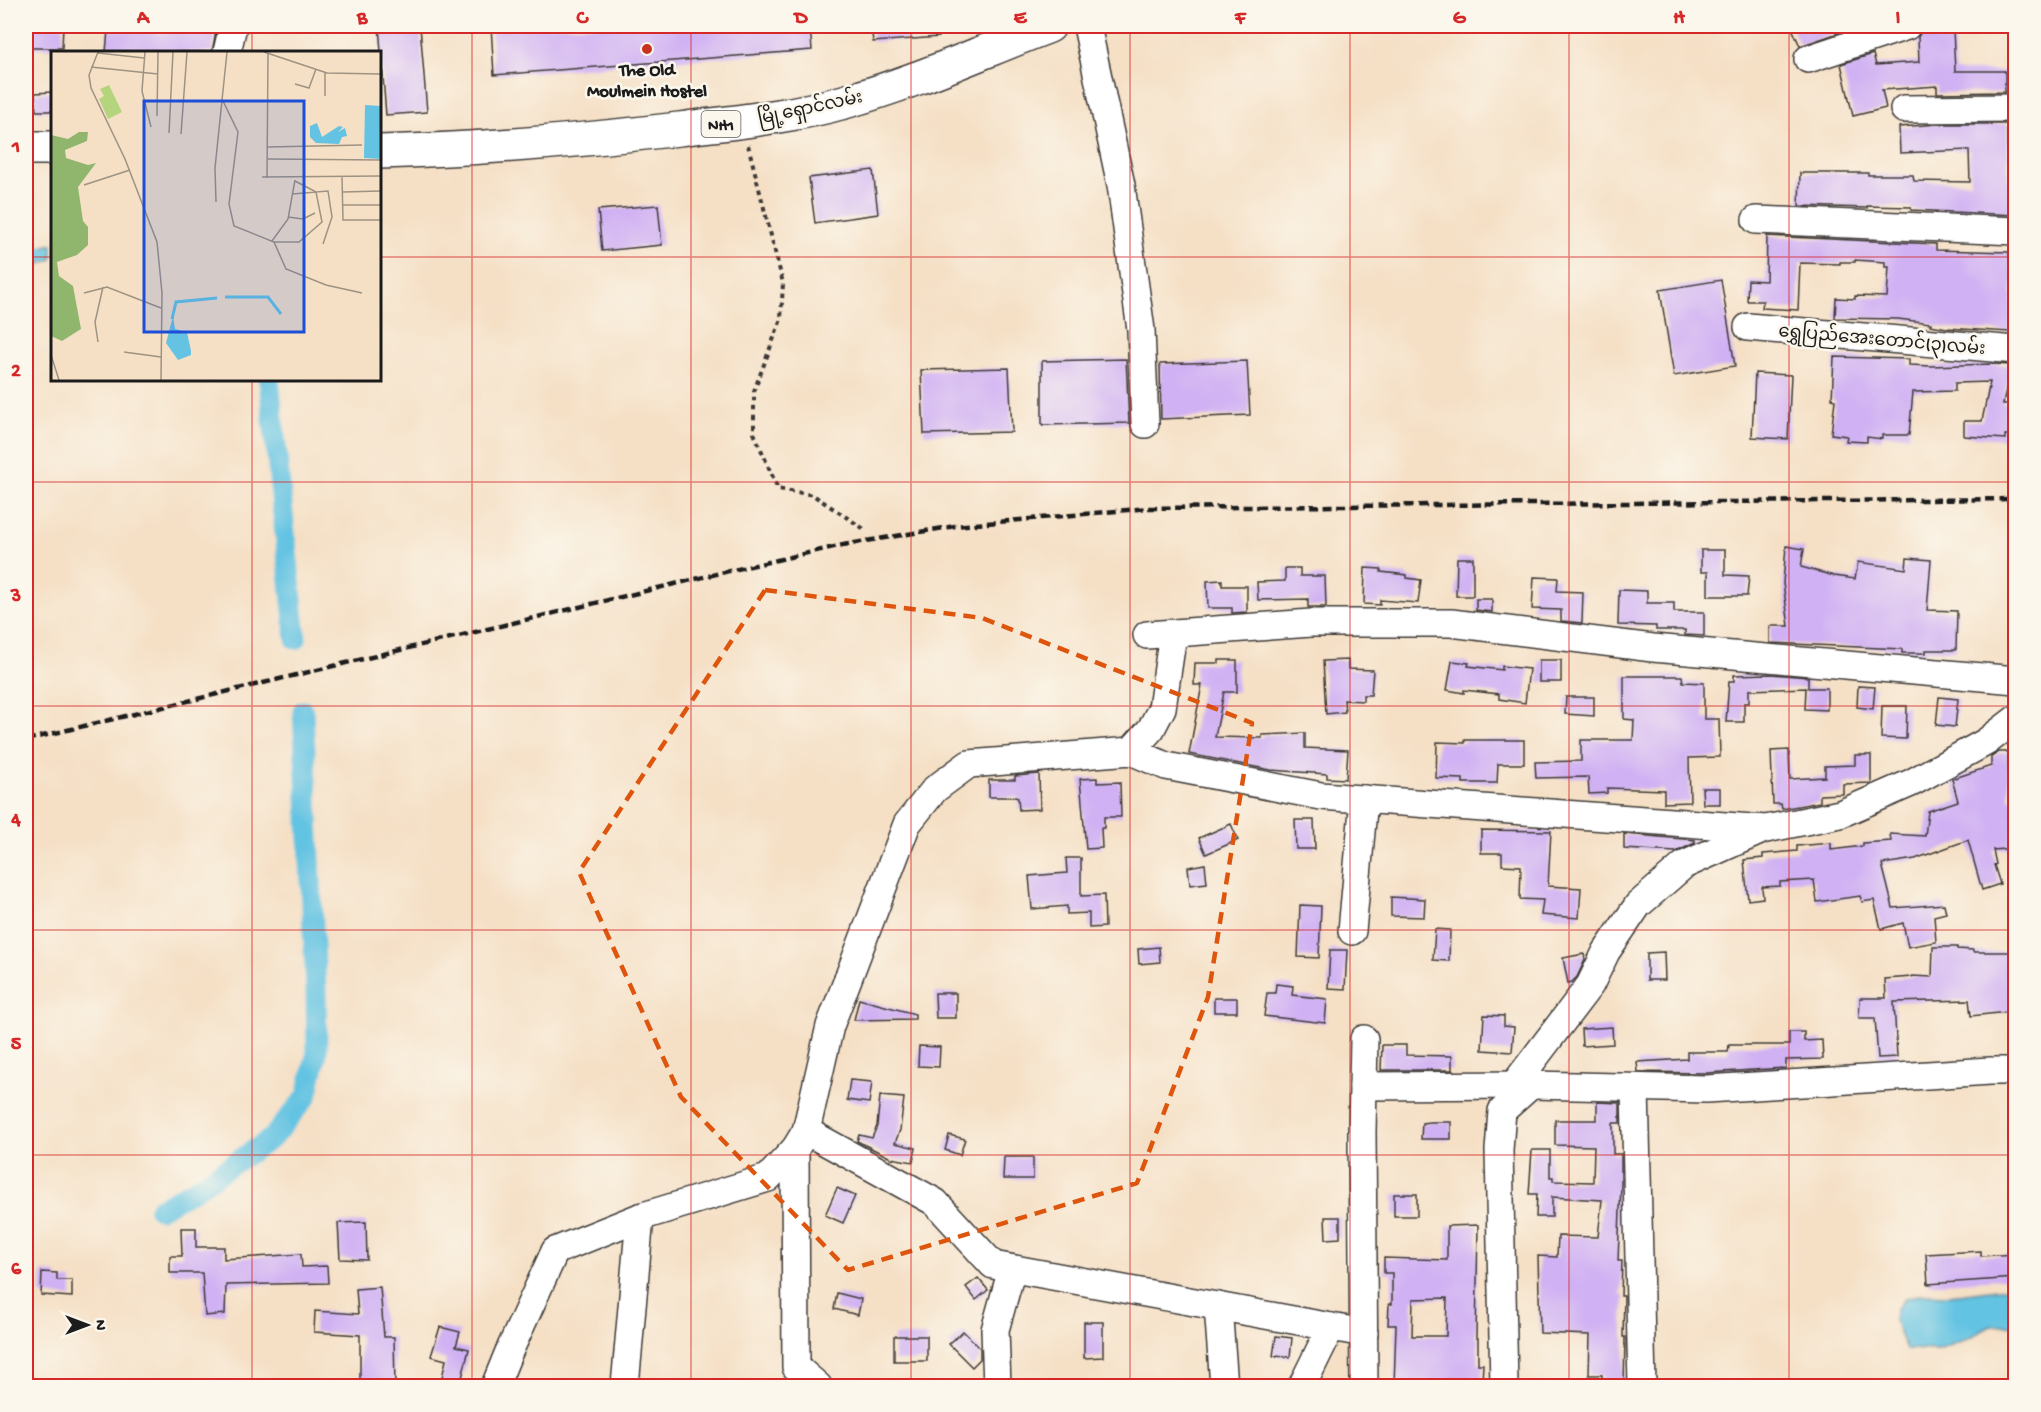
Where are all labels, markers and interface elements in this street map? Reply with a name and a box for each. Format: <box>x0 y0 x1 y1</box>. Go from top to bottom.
text: A <box>136 8 151 31</box>
text: B <box>356 8 368 31</box>
text: C <box>576 8 590 31</box>
text: D <box>792 8 808 31</box>
text: E <box>1014 8 1028 31</box>
text: F <box>1234 8 1247 31</box>
text: G <box>1453 8 1467 31</box>
text: H <box>1673 8 1685 31</box>
text: I <box>1896 8 1901 31</box>
marker: The Old Moulmein Hostel <box>640 42 654 56</box>
inset map <box>51 51 381 381</box>
place label: The Old Moulmein Hostel <box>587 61 707 103</box>
street label: မြို့ရှောင်လမ်း <box>755 82 865 133</box>
road number: NH1 <box>702 111 740 137</box>
text: 1 <box>11 137 20 160</box>
street label: ရွှေပြည်အေးတောင်(၃)လမ်း <box>1777 317 1987 363</box>
text: 2 <box>11 361 21 384</box>
text: 3 <box>10 586 21 609</box>
text: 4 <box>10 810 21 833</box>
text: 5 <box>11 1034 22 1057</box>
text: 6 <box>11 1259 22 1282</box>
north arrow <box>57 1295 117 1355</box>
text: N <box>89 1320 108 1331</box>

